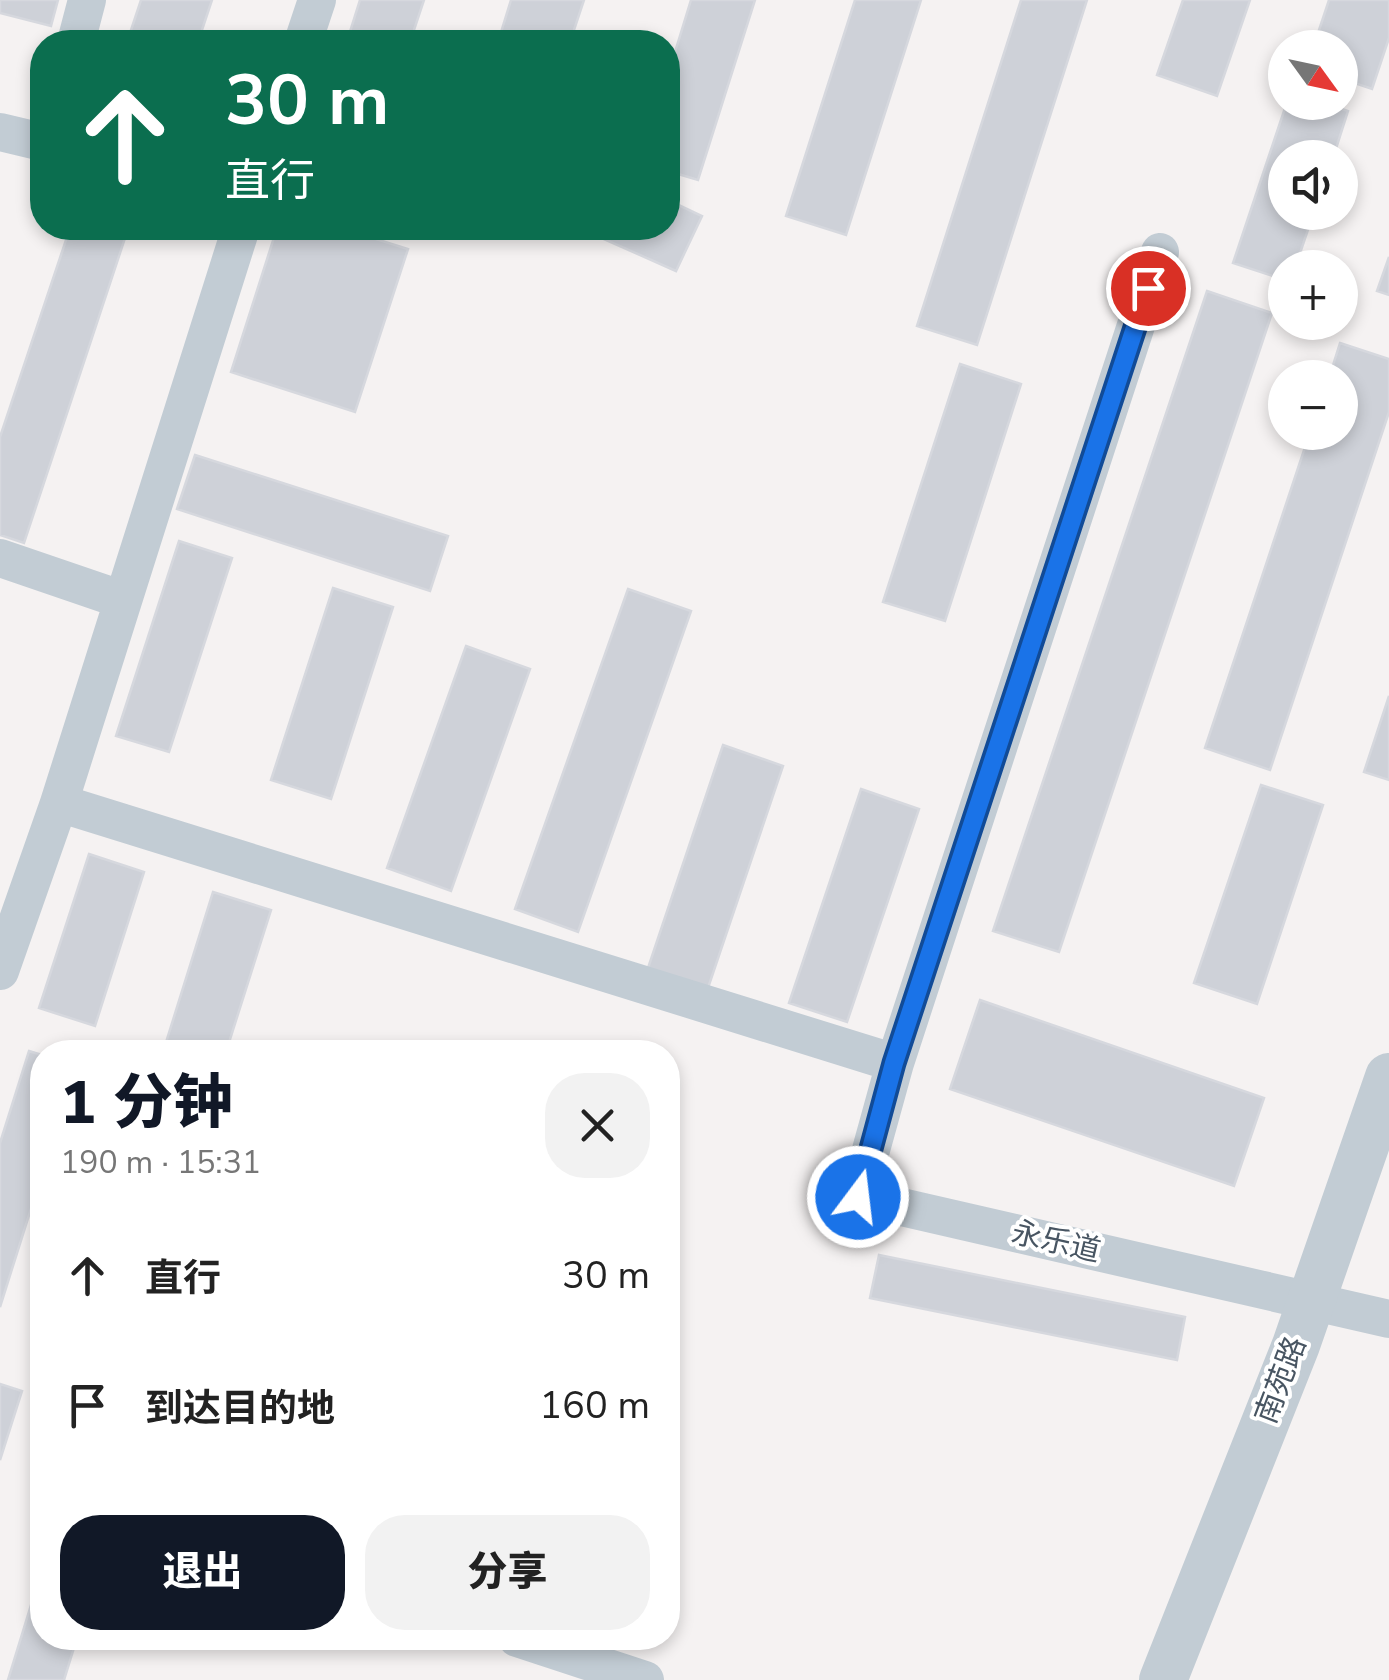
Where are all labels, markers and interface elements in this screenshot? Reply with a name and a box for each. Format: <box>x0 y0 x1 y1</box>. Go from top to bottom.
north arrow <box>1268 30 1358 120</box>
map controls <box>1268 30 1358 450</box>
text: 30 m <box>225 53 389 149</box>
icon: ahead <box>60 70 190 200</box>
button: sound <box>1268 140 1358 230</box>
text: 直行 <box>225 151 315 212</box>
pin <box>1106 246 1191 331</box>
button: + <box>1268 250 1358 340</box>
icon: arrive <box>1121 261 1176 316</box>
button: − <box>1268 360 1358 450</box>
text: 1 分钟 <box>60 1062 233 1144</box>
button: close <box>545 1073 650 1178</box>
text: 190 m · 15:31 <box>60 1141 261 1184</box>
position arrow <box>806 1145 910 1249</box>
street label: 永乐道 <box>1008 1212 1104 1272</box>
icon: ahead <box>60 1248 115 1303</box>
text: 30 m <box>562 1250 650 1301</box>
text: 直行 <box>145 1253 221 1304</box>
street label: 南苑路 <box>1246 1331 1316 1429</box>
icon: arrive <box>60 1378 115 1433</box>
text: 160 m <box>539 1380 650 1431</box>
text: 到达目的地 <box>145 1383 335 1434</box>
button: 退出 <box>60 1515 345 1630</box>
button: 分享 <box>365 1515 650 1630</box>

